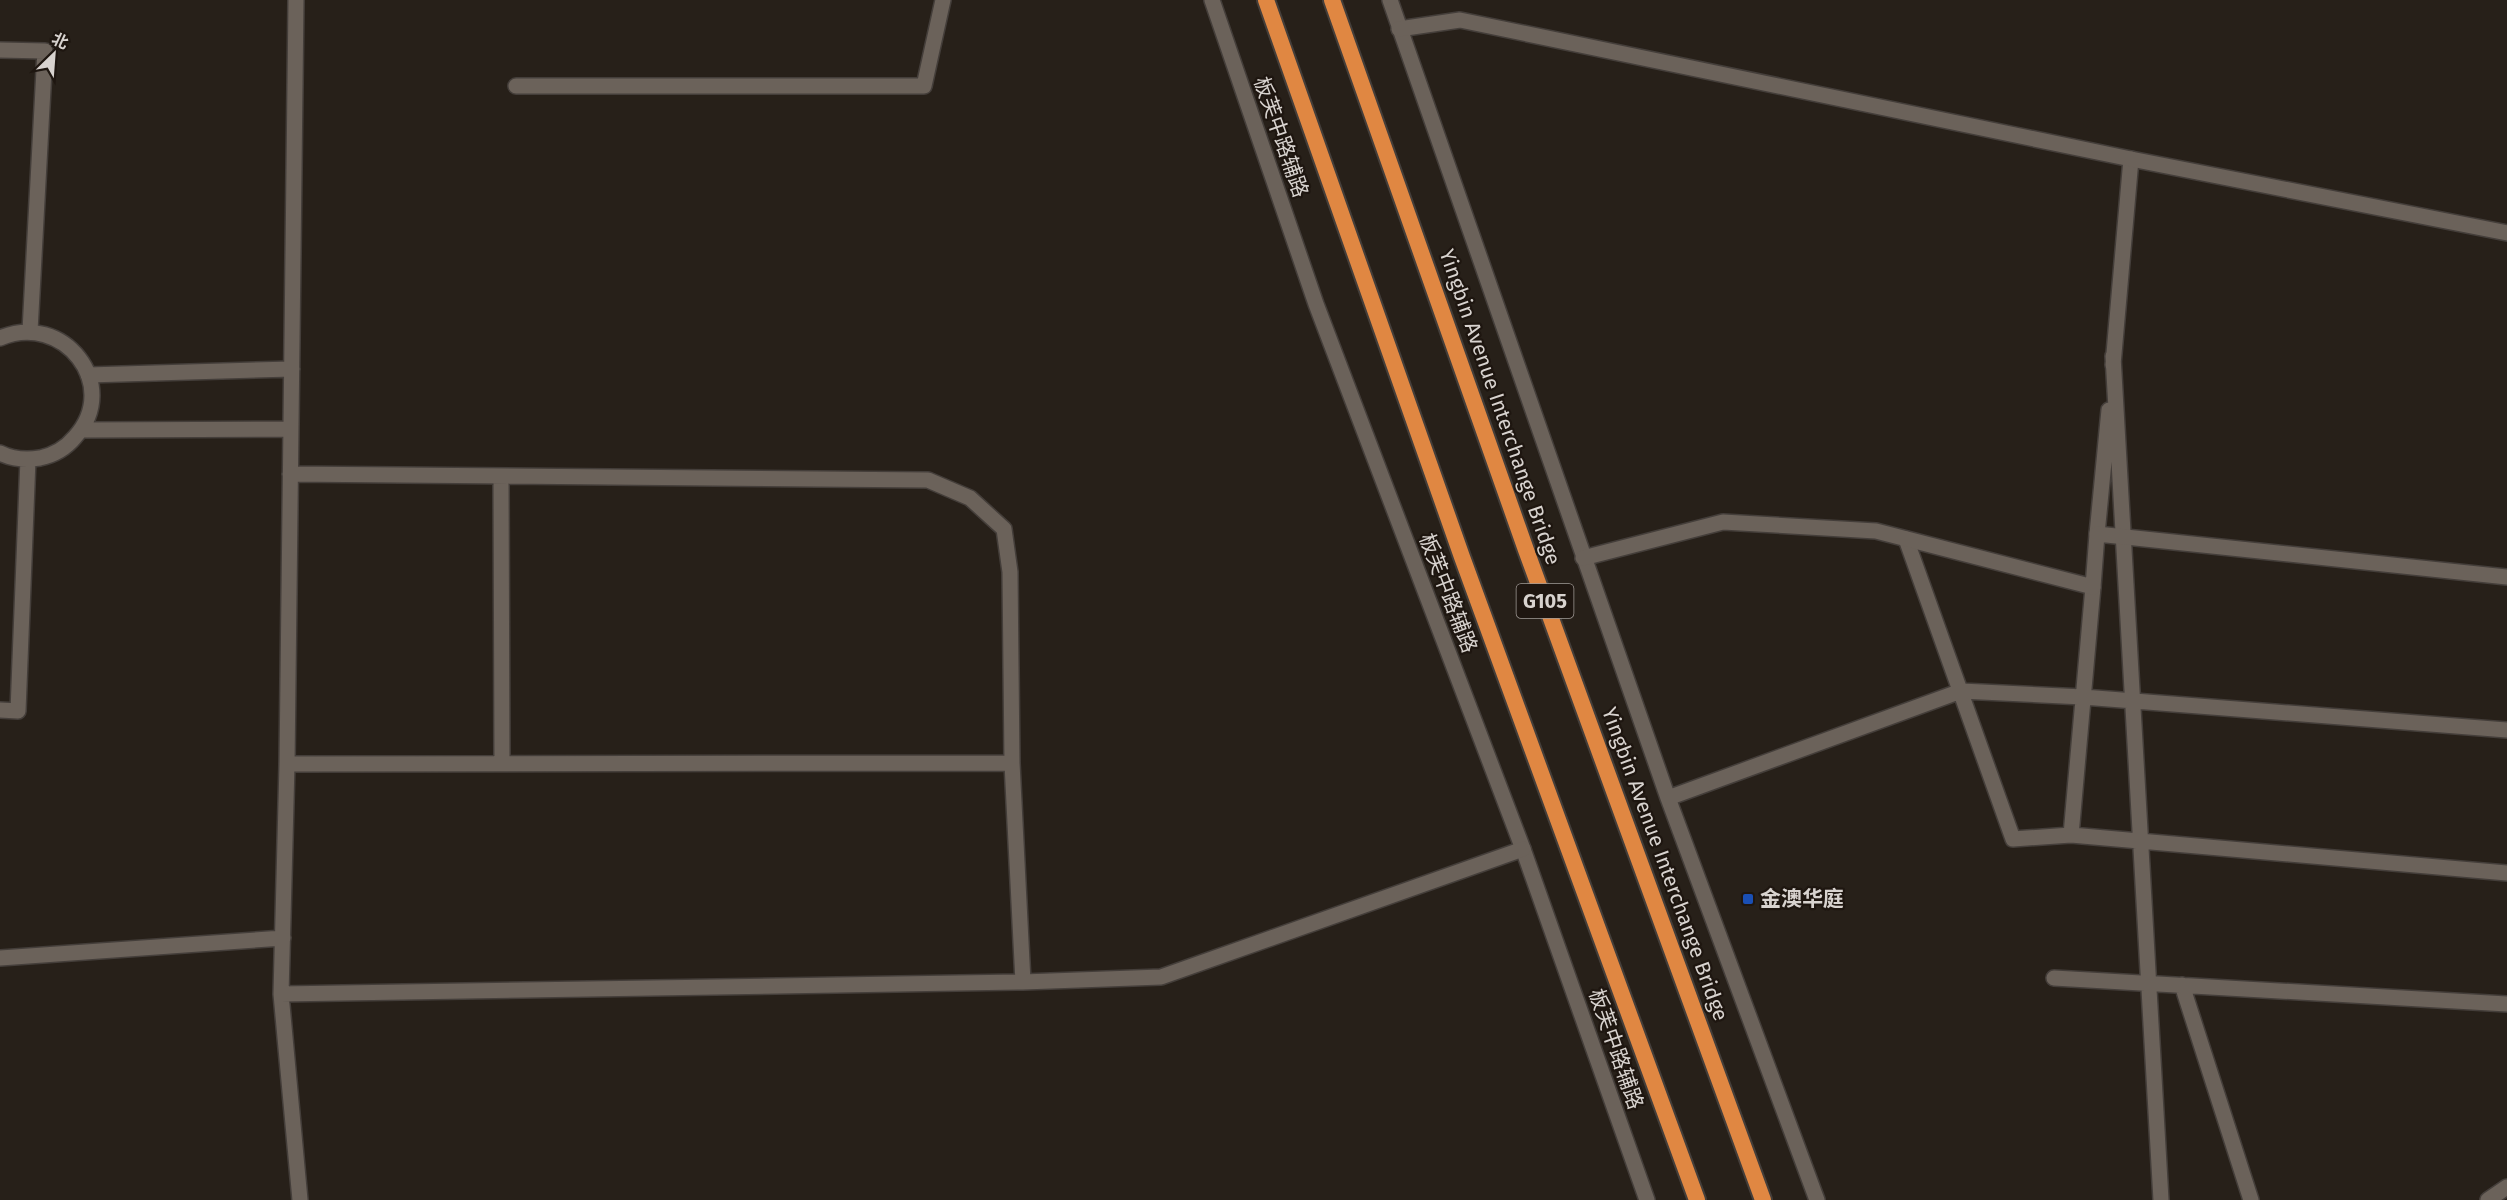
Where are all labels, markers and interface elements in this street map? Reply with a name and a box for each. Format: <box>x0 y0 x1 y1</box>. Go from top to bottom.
north arrow <box>24 24 84 84</box>
text: 北 <box>49 29 71 53</box>
street label: 板芙中路辅路 <box>1248 73 1314 201</box>
street label: Yingbin Avenue Interchange Bridge <box>1434 246 1566 568</box>
street label: 板芙中路辅路 <box>1413 530 1483 656</box>
road number: G105 <box>1516 584 1574 618</box>
street label: Yingbin Avenue Interchange Bridge <box>1596 704 1734 1024</box>
place label: 金澳华庭 <box>1760 886 1844 912</box>
marker: 金澳华庭 <box>1741 892 1755 906</box>
street label: 板芙中路辅路 <box>1583 985 1649 1113</box>

